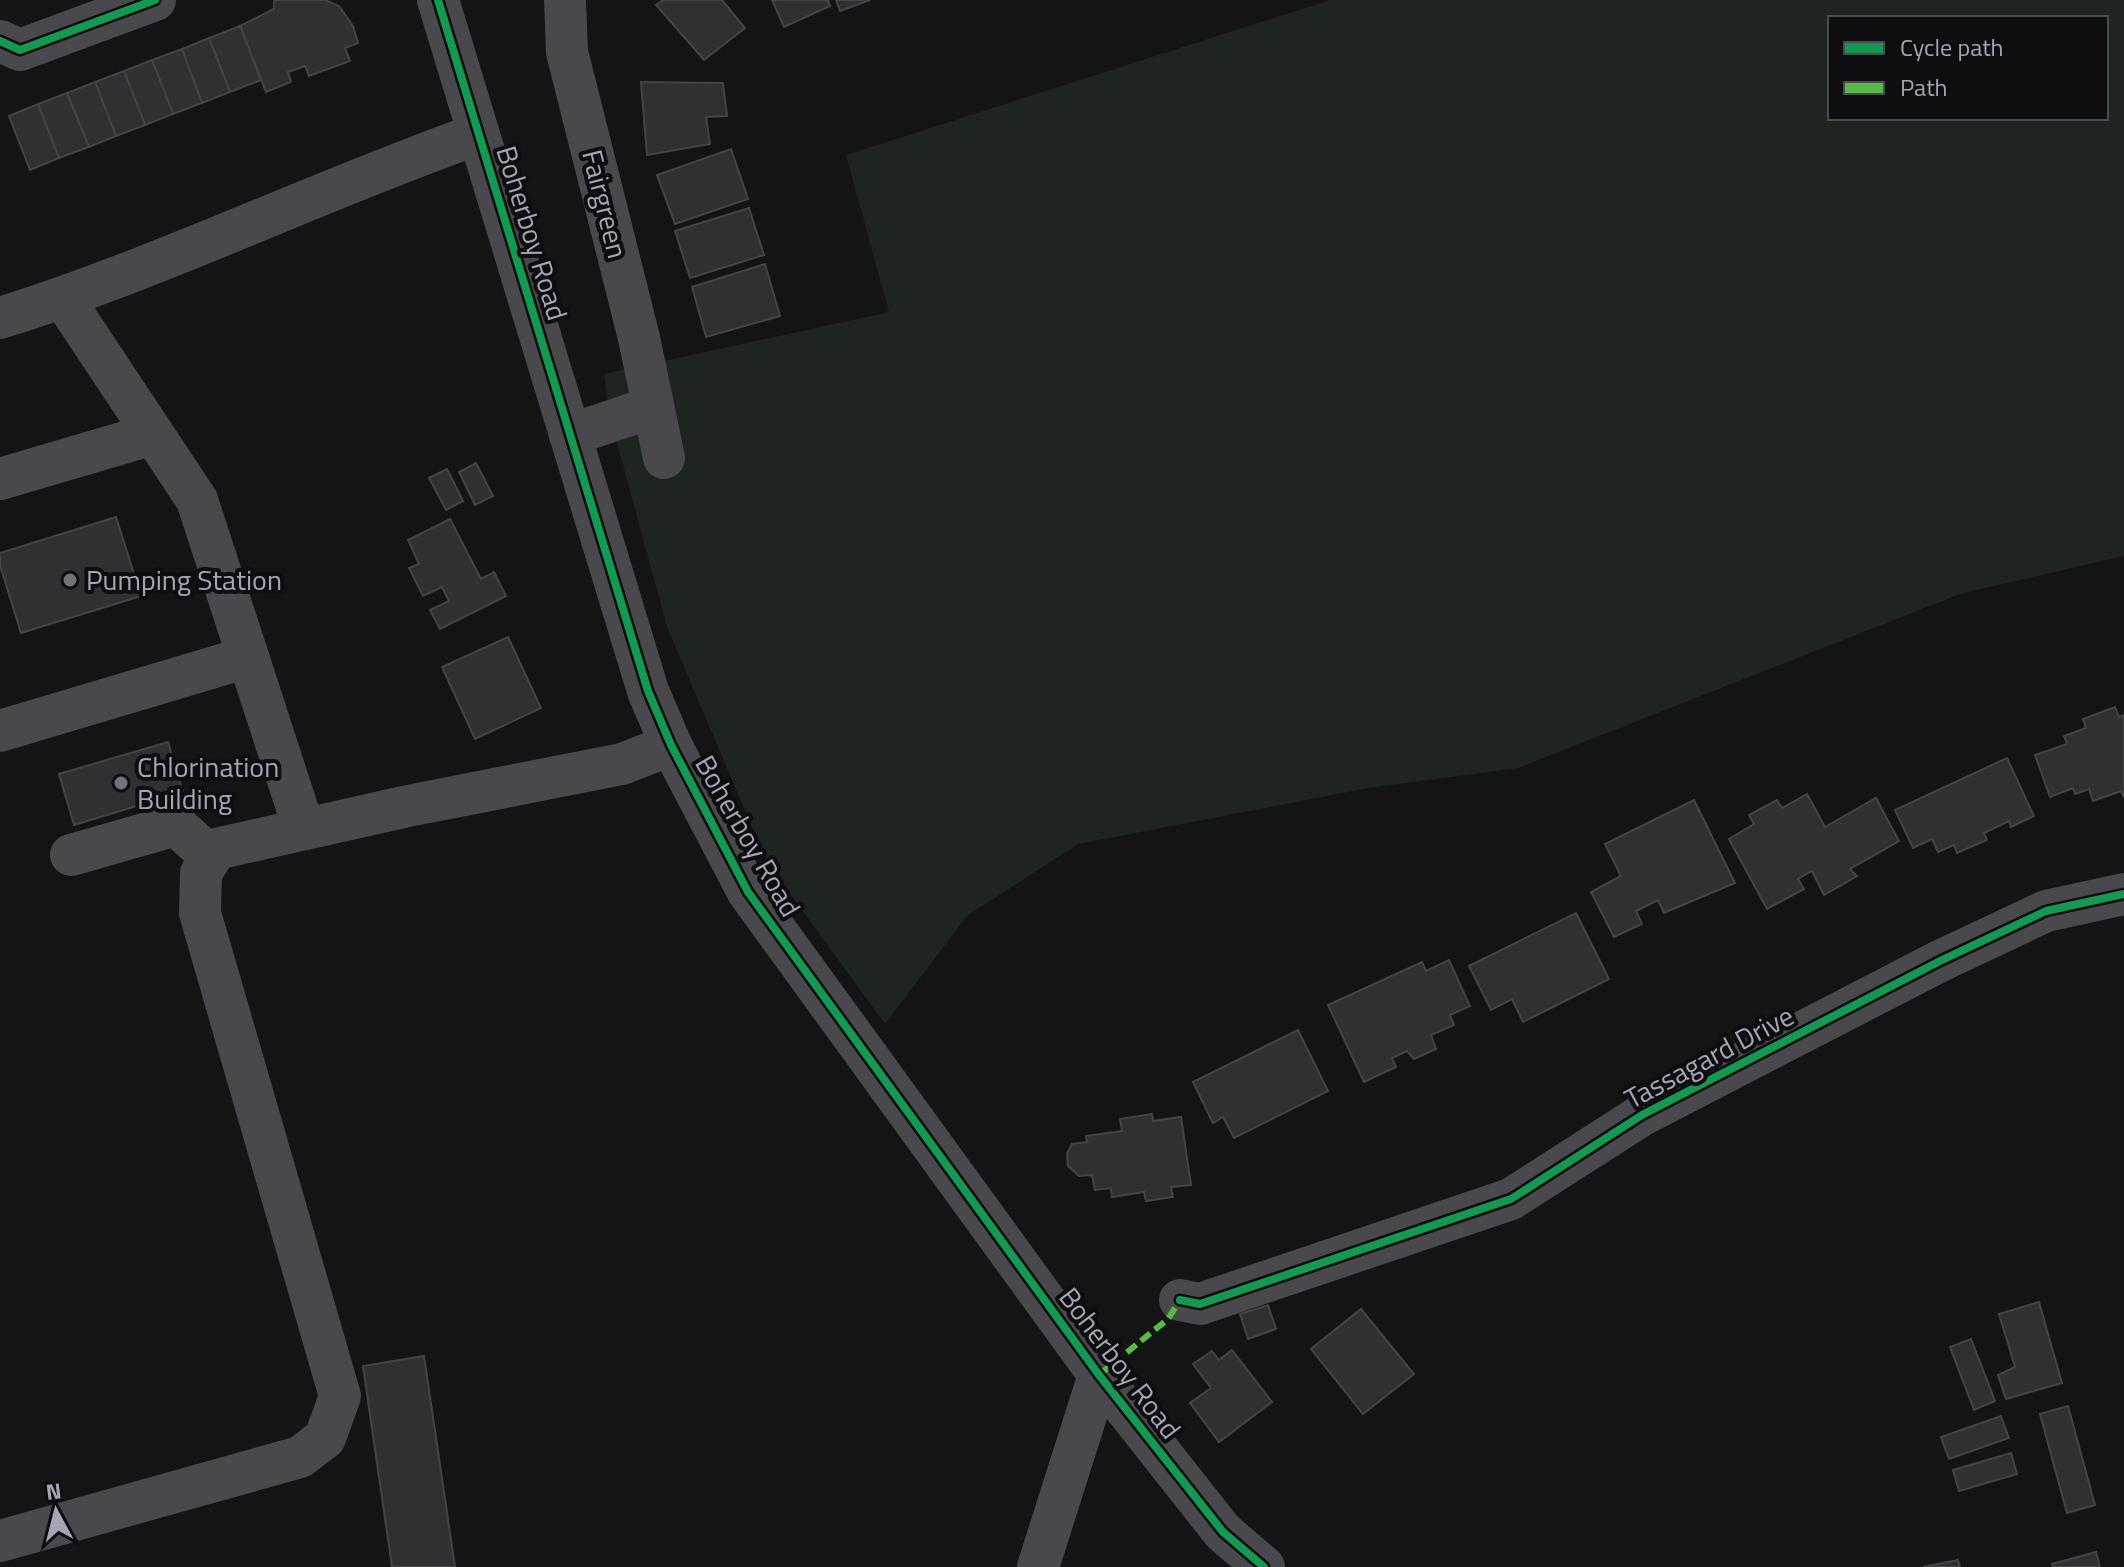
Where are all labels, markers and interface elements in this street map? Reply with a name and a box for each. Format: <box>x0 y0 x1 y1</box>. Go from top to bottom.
legend <box>1828 16 2108 120</box>
text: Cycle path <box>1900 29 2003 65</box>
text: Path <box>1900 69 1947 105</box>
street label: Boherboy Road <box>486 140 579 325</box>
street label: Fairgreen <box>571 145 640 263</box>
place label: Pumping Station <box>86 558 282 601</box>
marker: Pumping Station <box>61 571 79 589</box>
place label: Chlorination Building <box>137 745 279 820</box>
street label: Boherboy Road <box>685 747 812 925</box>
marker: Chlorination Building <box>112 774 130 792</box>
street label: Tassagard Drive <box>1616 994 1801 1119</box>
street label: Boherboy Road <box>1049 1278 1192 1448</box>
north arrow <box>16 1471 96 1551</box>
text: N <box>44 1473 63 1509</box>

